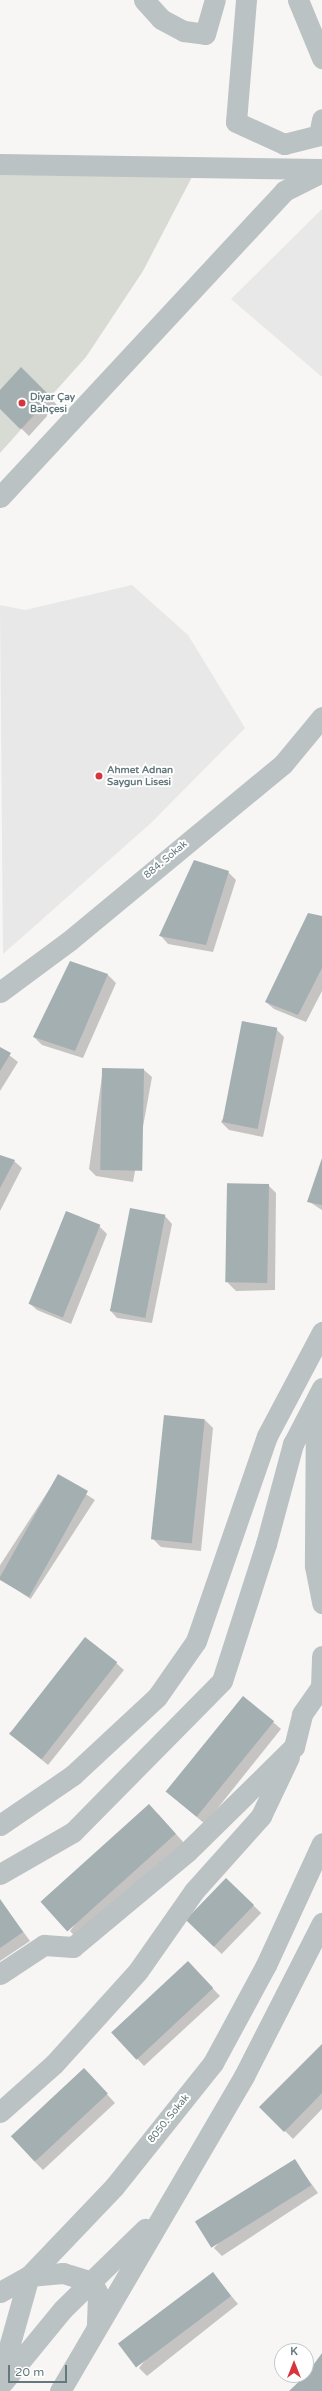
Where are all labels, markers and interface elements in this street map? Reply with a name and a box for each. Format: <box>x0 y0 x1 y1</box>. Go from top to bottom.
place label: Diyar Çay Bahçesi <box>30 391 75 414</box>
marker: Diyar Çay Bahçesi <box>17 398 27 408</box>
place label: Ahmet Adnan Saygun Lisesi <box>107 764 173 788</box>
marker: Ahmet Adnan Saygun Lisesi <box>94 771 104 781</box>
street label: 884. Sokak <box>142 838 190 882</box>
street label: 8050. Sokak <box>146 2092 192 2146</box>
north arrow <box>274 2343 314 2383</box>
text: K <box>290 2345 298 2358</box>
scale bar <box>10 2357 69 2383</box>
text: 20 m <box>15 2365 44 2379</box>

